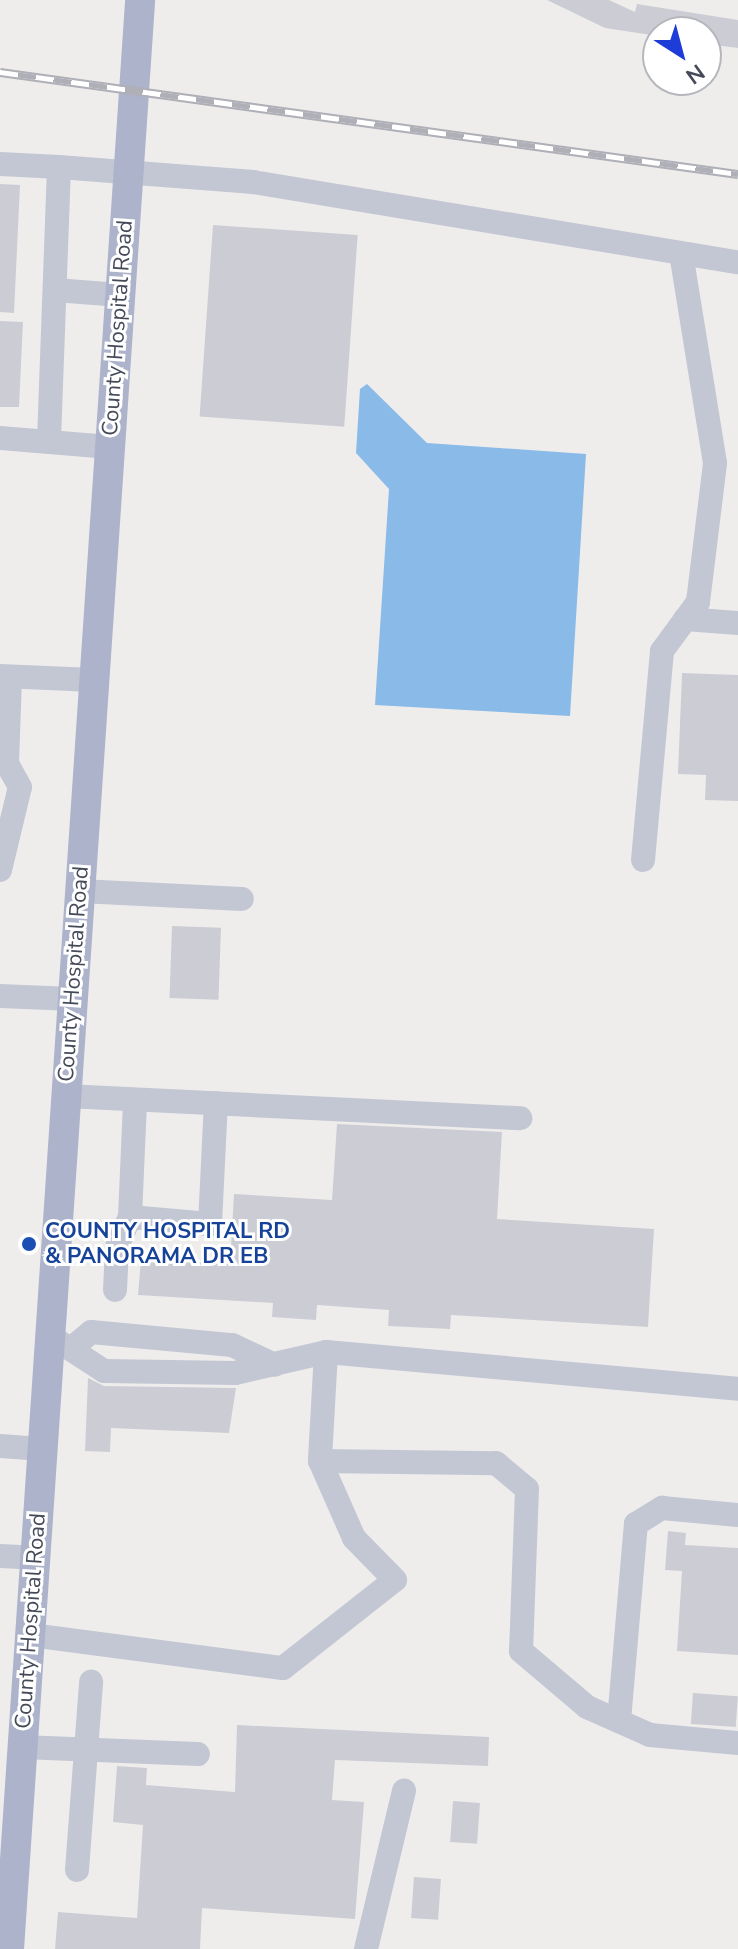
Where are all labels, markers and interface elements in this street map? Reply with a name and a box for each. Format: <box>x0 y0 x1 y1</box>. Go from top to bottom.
north arrow <box>642 16 722 96</box>
text: N <box>679 57 710 91</box>
street label: County Hospital Road <box>97 219 139 437</box>
street label: County Hospital Road <box>53 865 95 1083</box>
place label: COUNTY HOSPITAL RD & PANORAMA DR EB <box>45 1218 290 1270</box>
marker: COUNTY HOSPITAL RD & PANORAMA DR EB <box>20 1235 38 1253</box>
street label: County Hospital Road <box>10 1512 52 1730</box>

